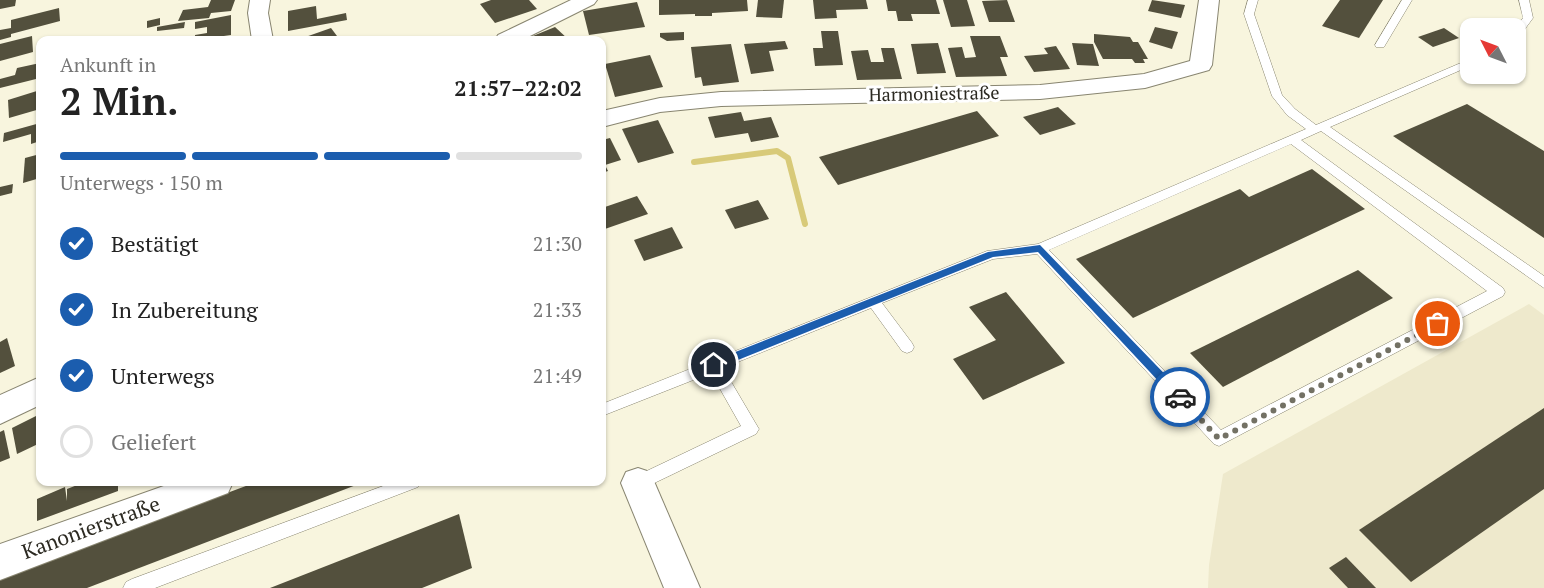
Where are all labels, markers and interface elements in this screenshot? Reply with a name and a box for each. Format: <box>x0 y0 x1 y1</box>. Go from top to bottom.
north arrow <box>1460 18 1526 84</box>
map controls <box>1460 18 1526 84</box>
text: Ankunft in <box>60 51 156 78</box>
text: 21:57–22:02 <box>454 73 582 102</box>
text: 2 Min. <box>60 74 178 126</box>
street label: Harmoniestraße <box>868 80 1000 106</box>
text: Unterwegs · 150 m <box>60 169 223 196</box>
icon: check <box>60 227 93 260</box>
text: Bestätigt <box>111 229 199 258</box>
text: 21:30 <box>533 230 582 257</box>
icon: check <box>60 293 93 326</box>
text: In Zubereitung <box>111 295 258 324</box>
text: 21:33 <box>533 296 582 323</box>
pin <box>1412 298 1463 349</box>
icon: bag <box>1421 307 1454 340</box>
pin <box>688 339 739 390</box>
icon: home <box>697 348 730 381</box>
icon: check <box>60 359 93 392</box>
text: Unterwegs <box>111 361 215 390</box>
text: 21:49 <box>533 362 582 389</box>
courier <box>1150 367 1210 427</box>
icon: car <box>1164 381 1197 414</box>
text: Geliefert <box>111 427 196 456</box>
street label: Kanonierstraße <box>18 489 164 565</box>

